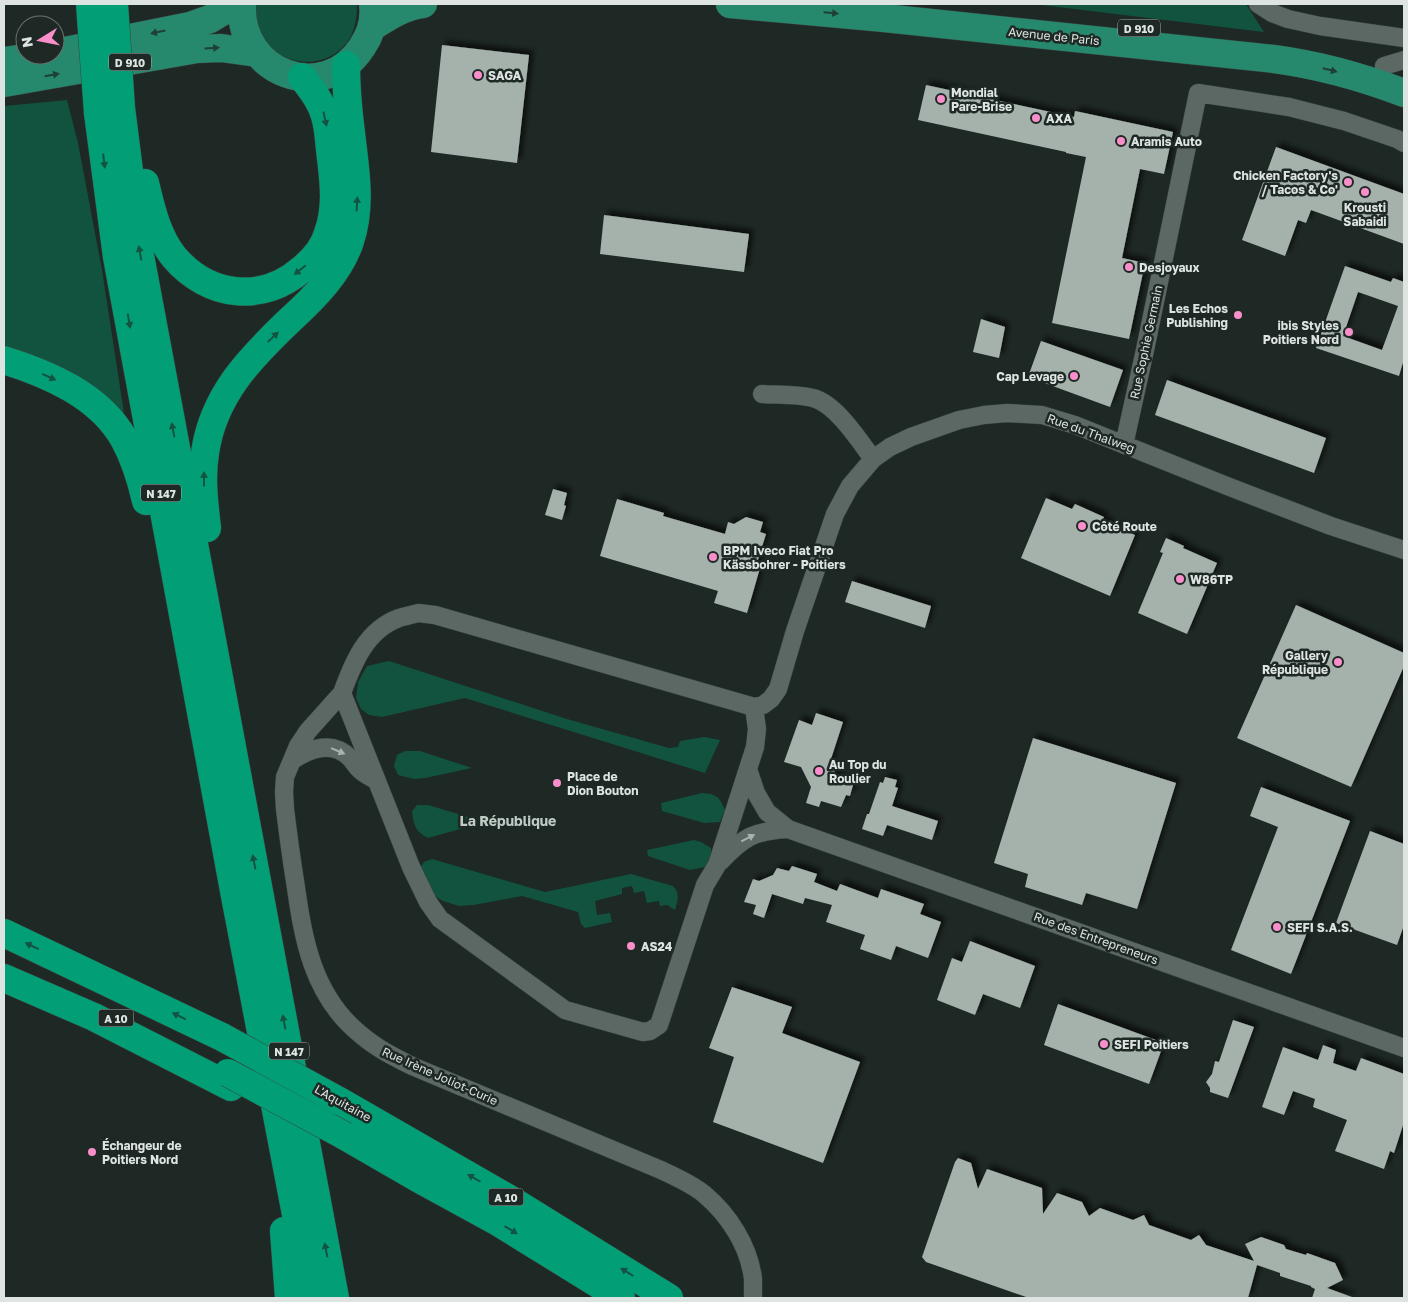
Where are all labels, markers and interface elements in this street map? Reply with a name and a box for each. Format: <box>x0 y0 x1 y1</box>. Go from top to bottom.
one-way arrow <box>823 10 839 18</box>
north arrow <box>15 15 65 65</box>
road number: D 910 <box>1118 19 1160 36</box>
street label: Avenue de Paris <box>1008 24 1100 48</box>
one-way arrow <box>149 29 165 37</box>
text: N <box>17 36 36 49</box>
one-way arrow <box>204 44 220 52</box>
road number: D 910 <box>109 54 151 70</box>
one-way arrow <box>1323 66 1338 74</box>
place label: SAGA <box>488 68 522 83</box>
marker: SAGA <box>472 69 484 81</box>
one-way arrow <box>44 71 60 79</box>
place label: Mondial Pare-Brise <box>951 85 1012 114</box>
marker: Mondial Pare-Brise <box>935 93 947 105</box>
place label: AXA <box>1046 111 1073 126</box>
one-way arrow <box>321 112 329 127</box>
marker: AXA <box>1030 112 1042 124</box>
place label: Aramis Auto <box>1131 134 1202 149</box>
marker: Aramis Auto <box>1115 135 1127 147</box>
one-way arrow <box>100 153 108 169</box>
place label: Chicken Factory's / Tacos & Co' <box>1233 168 1338 197</box>
marker: Chicken Factory's / Tacos & Co' <box>1342 176 1354 188</box>
marker: Krousti Sabaidi <box>1359 186 1371 198</box>
one-way arrow <box>353 195 361 211</box>
place label: Krousti Sabaidi <box>1343 200 1387 229</box>
one-way arrow <box>136 244 144 260</box>
place label: Desjoyaux <box>1139 260 1200 275</box>
marker: Desjoyaux <box>1123 261 1135 273</box>
one-way arrow <box>294 265 307 276</box>
street label: Rue Sophie Germain <box>1127 284 1165 400</box>
place label: Les Echos Publishing <box>1166 301 1228 330</box>
marker: Les Echos Publishing <box>1232 309 1244 321</box>
one-way arrow <box>125 314 133 330</box>
place label: ibis Styles Poitiers Nord <box>1263 318 1339 347</box>
marker: ibis Styles Poitiers Nord <box>1343 326 1355 338</box>
one-way arrow <box>266 331 278 343</box>
place label: Cap Levage <box>996 369 1064 384</box>
marker: Cap Levage <box>1068 370 1080 382</box>
one-way arrow <box>42 374 56 382</box>
street label: Rue du Thalweg <box>1045 410 1137 456</box>
one-way arrow <box>169 422 177 437</box>
one-way arrow <box>200 470 208 486</box>
road number: N 147 <box>141 484 181 502</box>
place label: Côté Route <box>1092 519 1157 534</box>
marker: Côté Route <box>1076 520 1088 532</box>
place label: BPM Iveco Fiat Pro Kässbohrer - Poitiers <box>723 543 846 572</box>
marker: BPM Iveco Fiat Pro Kässbohrer - Poitiers <box>707 551 719 563</box>
place label: W86TP <box>1190 572 1233 587</box>
marker: W86TP <box>1174 573 1186 585</box>
place label: Gallery République <box>1262 648 1329 677</box>
marker: Gallery République <box>1332 656 1344 668</box>
one-way arrow <box>330 746 345 755</box>
place label: Au Top du Roulier <box>829 757 886 786</box>
marker: Au Top du Roulier <box>813 765 825 777</box>
place label: Place de Dion Bouton <box>567 769 638 798</box>
marker: Place de Dion Bouton <box>551 777 563 789</box>
district label: La République <box>460 812 556 829</box>
one-way arrow <box>741 834 756 842</box>
one-way arrow <box>249 854 257 870</box>
street label: Rue des Entrepreneurs <box>1032 909 1160 967</box>
place label: SEFI S.A.S. <box>1287 920 1353 935</box>
marker: SEFI S.A.S. <box>1271 921 1283 933</box>
place label: AS24 <box>641 939 673 954</box>
marker: AS24 <box>625 940 637 952</box>
one-way arrow <box>25 941 39 949</box>
road number: A 10 <box>98 1010 134 1026</box>
one-way arrow <box>171 1012 186 1020</box>
one-way arrow <box>279 1013 287 1029</box>
place label: SEFI Poitiers <box>1114 1037 1189 1052</box>
marker: SEFI Poitiers <box>1098 1038 1110 1050</box>
road number: N 147 <box>269 1042 309 1060</box>
street label: Rue Irène Joliot-Curie <box>380 1044 500 1108</box>
street label: L'Aquitaine <box>312 1081 374 1125</box>
place label: Échangeur de Poitiers Nord <box>102 1138 182 1167</box>
marker: Échangeur de Poitiers Nord <box>86 1146 98 1158</box>
one-way arrow <box>467 1174 481 1183</box>
road number: A 10 <box>488 1188 524 1206</box>
one-way arrow <box>504 1226 517 1235</box>
one-way arrow <box>322 1242 330 1258</box>
one-way arrow <box>621 1267 634 1277</box>

